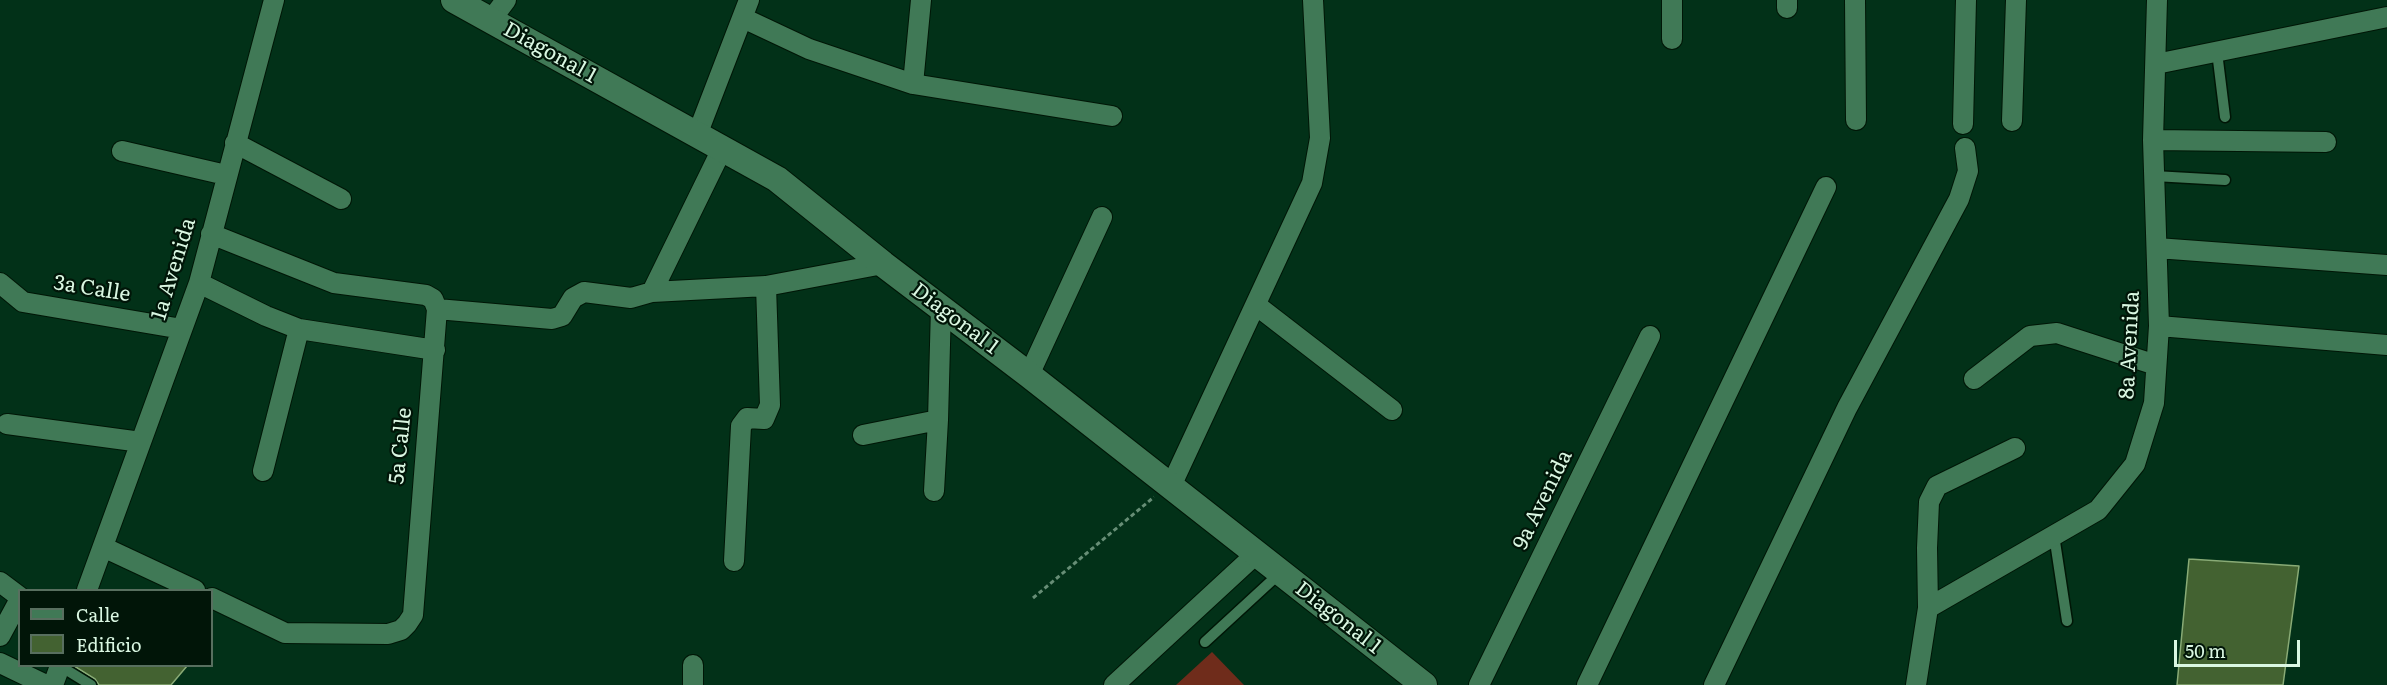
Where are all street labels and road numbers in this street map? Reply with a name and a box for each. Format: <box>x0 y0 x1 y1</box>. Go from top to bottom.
street label: Diagonal 1 <box>499 17 601 89</box>
street label: 1a Avenida <box>147 215 201 323</box>
street label: 3a Calle <box>52 270 132 308</box>
street label: Diagonal 1 <box>906 278 1004 360</box>
street label: 8a Avenida <box>2115 290 2145 400</box>
street label: 5a Calle <box>384 407 418 485</box>
street label: 9a Avenida <box>1508 446 1578 554</box>
street label: Diagonal 1 <box>1290 576 1386 660</box>

